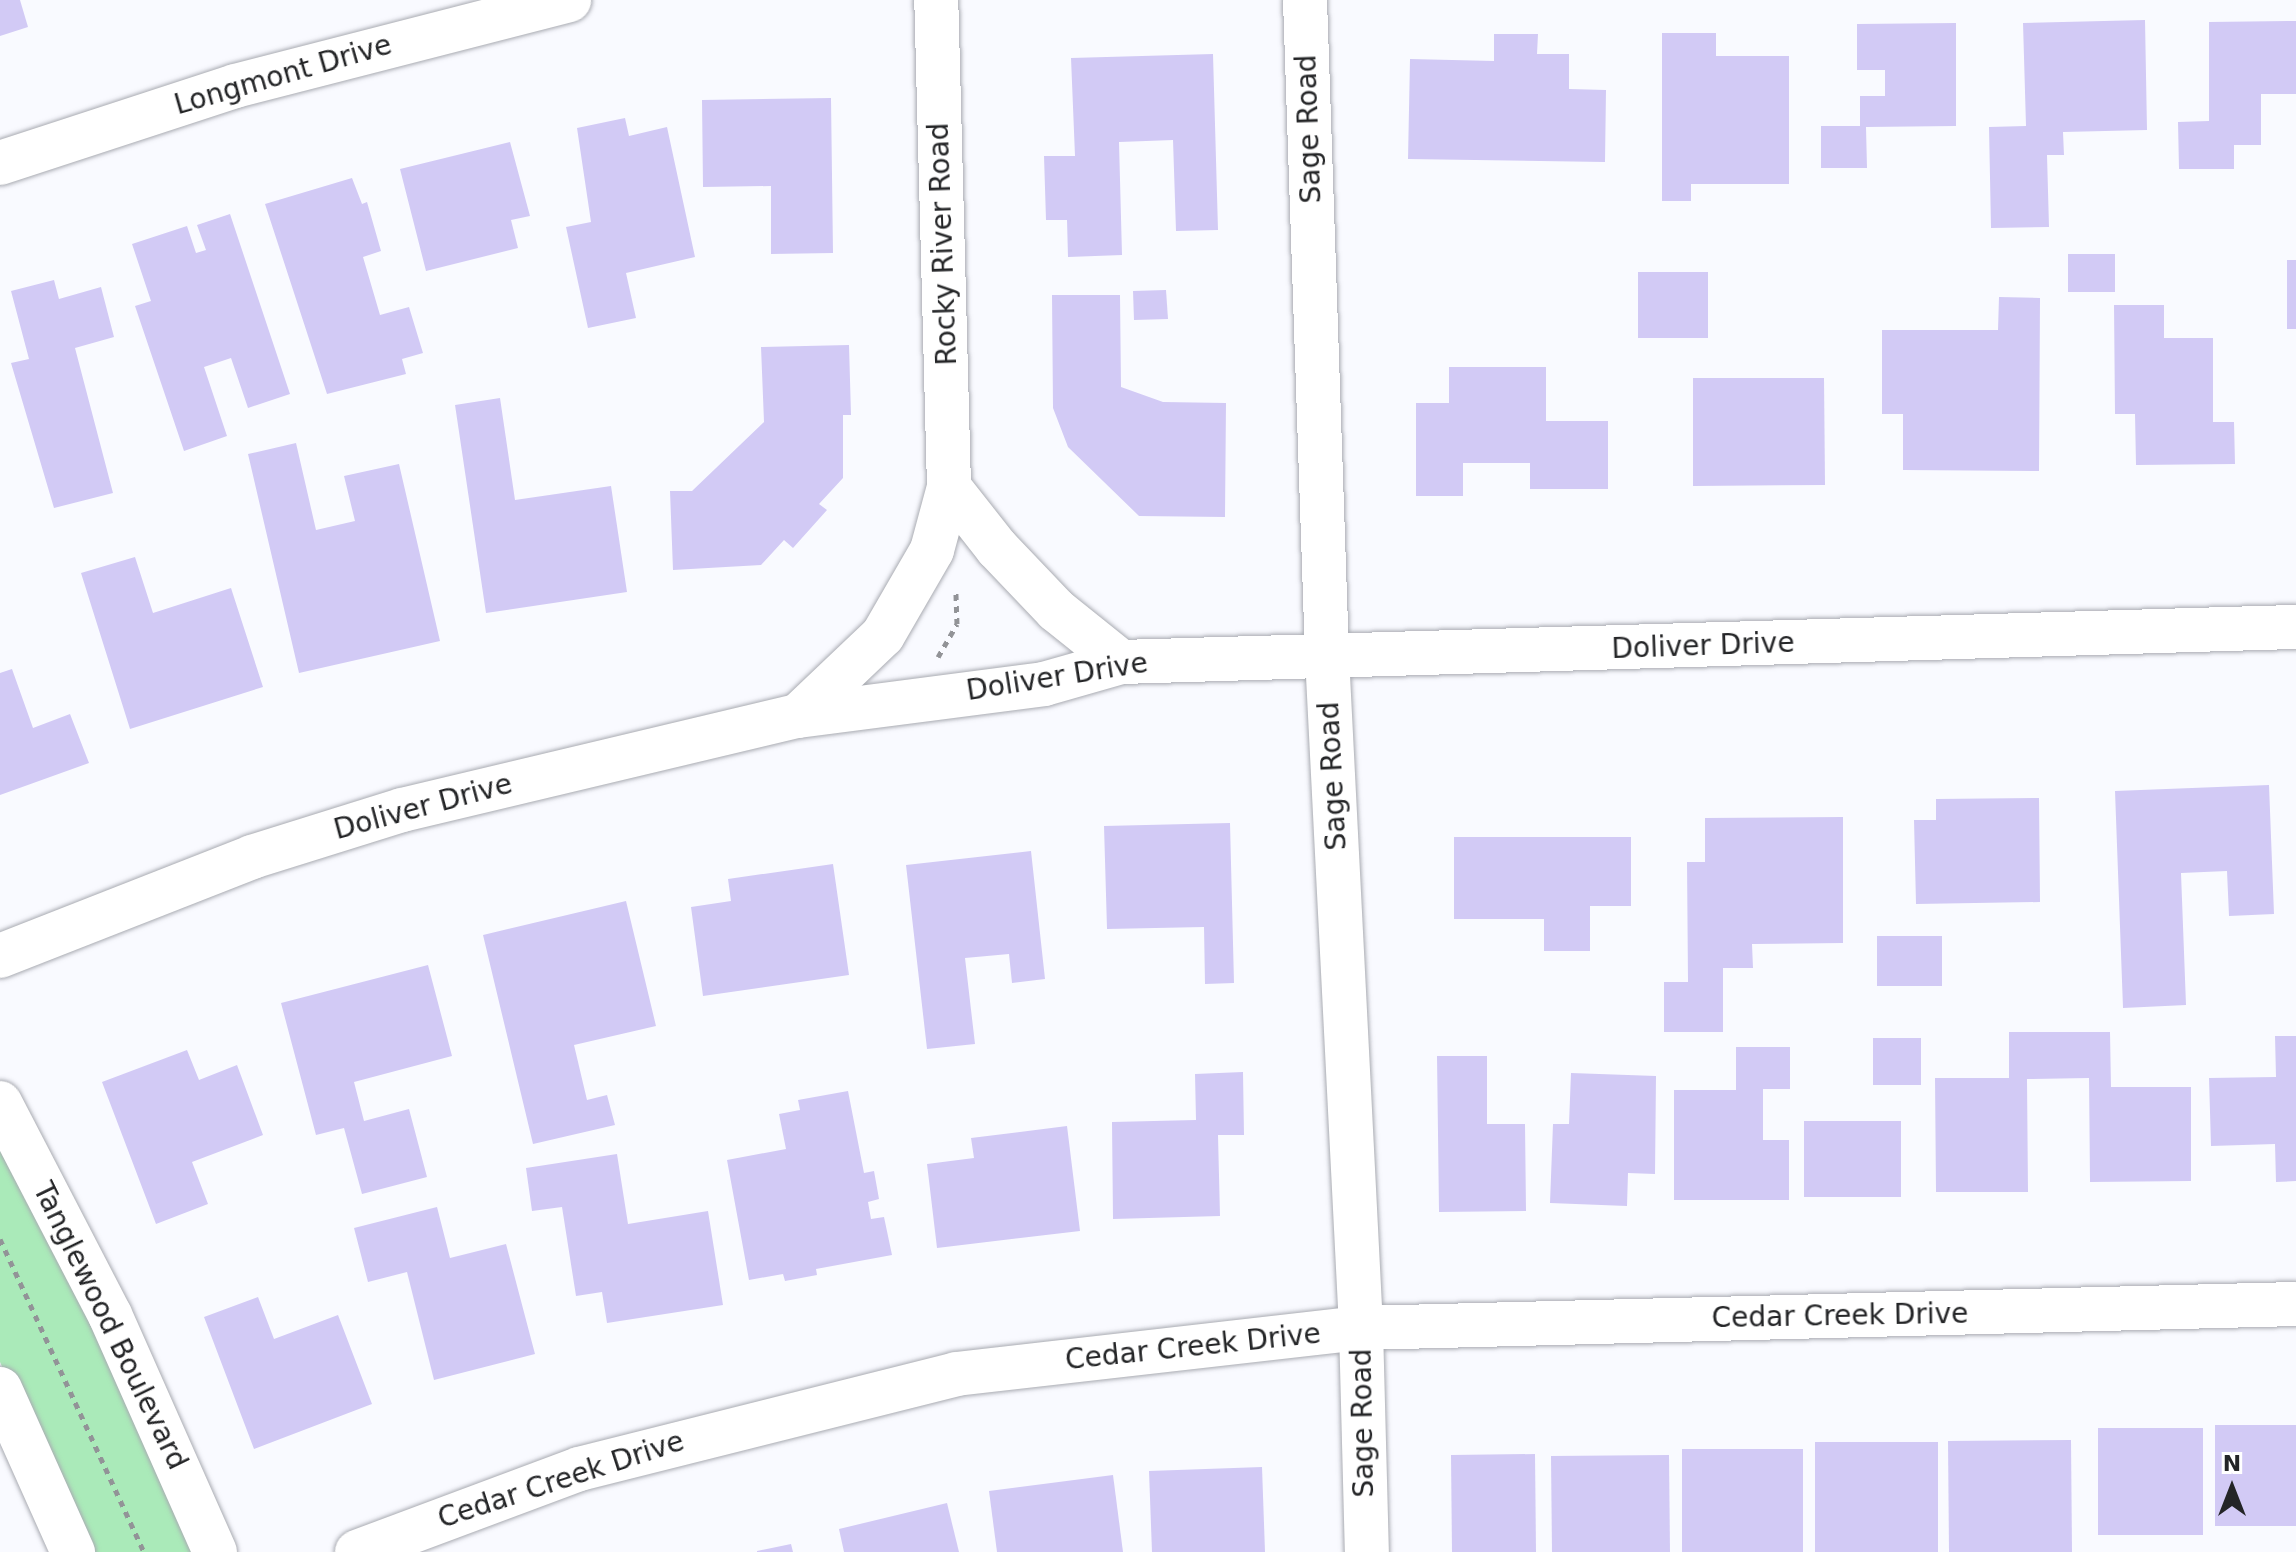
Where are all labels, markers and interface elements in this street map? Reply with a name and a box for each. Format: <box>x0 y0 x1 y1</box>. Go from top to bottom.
street label: Longmont Drive <box>170 28 396 122</box>
street label: Sage Road <box>1290 54 1328 204</box>
street label: Rocky River Road <box>922 122 964 366</box>
street label: Doliver Drive <box>1611 626 1795 666</box>
street label: Doliver Drive <box>964 646 1150 708</box>
street label: Sage Road <box>1312 701 1354 851</box>
street label: Doliver Drive <box>330 767 516 847</box>
street label: Tanglewood Boulevard <box>26 1177 194 1475</box>
street label: Cedar Creek Drive <box>1711 1297 1969 1335</box>
street label: Cedar Creek Drive <box>1064 1317 1322 1377</box>
street label: Sage Road <box>1345 1348 1381 1498</box>
street label: Cedar Creek Drive <box>434 1424 688 1536</box>
north arrow <box>2192 1448 2272 1528</box>
text: N <box>2223 1451 2241 1476</box>

